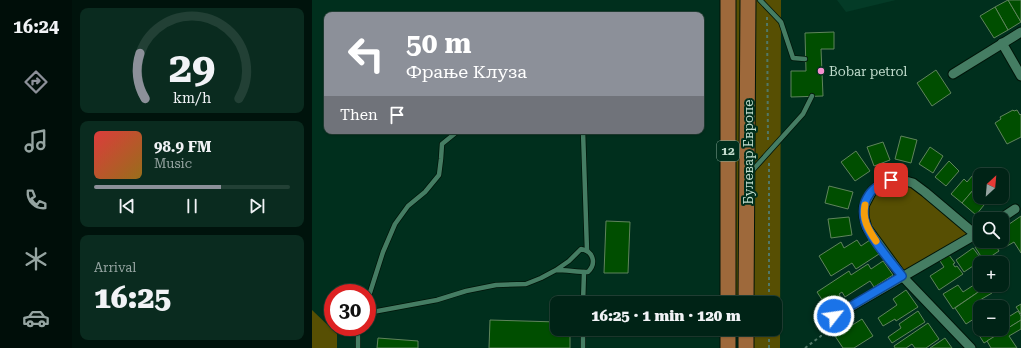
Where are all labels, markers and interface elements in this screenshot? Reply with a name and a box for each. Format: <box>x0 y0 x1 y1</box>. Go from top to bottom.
text: 16:24 <box>13 16 59 37</box>
text: 50 m <box>406 27 471 60</box>
icon: left <box>340 28 392 80</box>
text: 29 <box>169 42 215 91</box>
text: Фрање Клуза <box>406 61 527 82</box>
place label: Bobar petrol <box>829 64 907 79</box>
marker: Bobar petrol <box>816 66 826 76</box>
icon: directions <box>22 68 50 96</box>
text: km/h <box>173 89 211 105</box>
street label: Булевар Европе <box>741 100 756 204</box>
icon: arrive <box>386 104 408 126</box>
text: Then <box>340 106 378 124</box>
icon: music <box>22 127 50 155</box>
text: 98.9 FM <box>154 138 211 156</box>
road number: 12 <box>717 141 739 161</box>
text: Music <box>154 156 192 171</box>
pin <box>874 163 908 197</box>
north arrow <box>973 168 1009 204</box>
map controls <box>973 168 1009 336</box>
icon: arrive <box>880 169 902 191</box>
icon: phone <box>22 186 50 214</box>
icon: previous <box>116 195 138 217</box>
icon: pause <box>181 195 203 217</box>
icon: next <box>246 195 268 217</box>
button: search <box>973 212 1009 248</box>
icon: climate <box>22 245 50 273</box>
button: + <box>973 256 1009 292</box>
text: Arrival <box>94 260 136 275</box>
text: 16:25 <box>94 280 171 315</box>
speed limit sign: 30 <box>324 284 376 336</box>
position arrow <box>813 295 855 337</box>
button: − <box>973 300 1009 336</box>
icon: car <box>22 304 50 332</box>
text: 16:25 · 1 min · 120 m <box>591 307 741 325</box>

